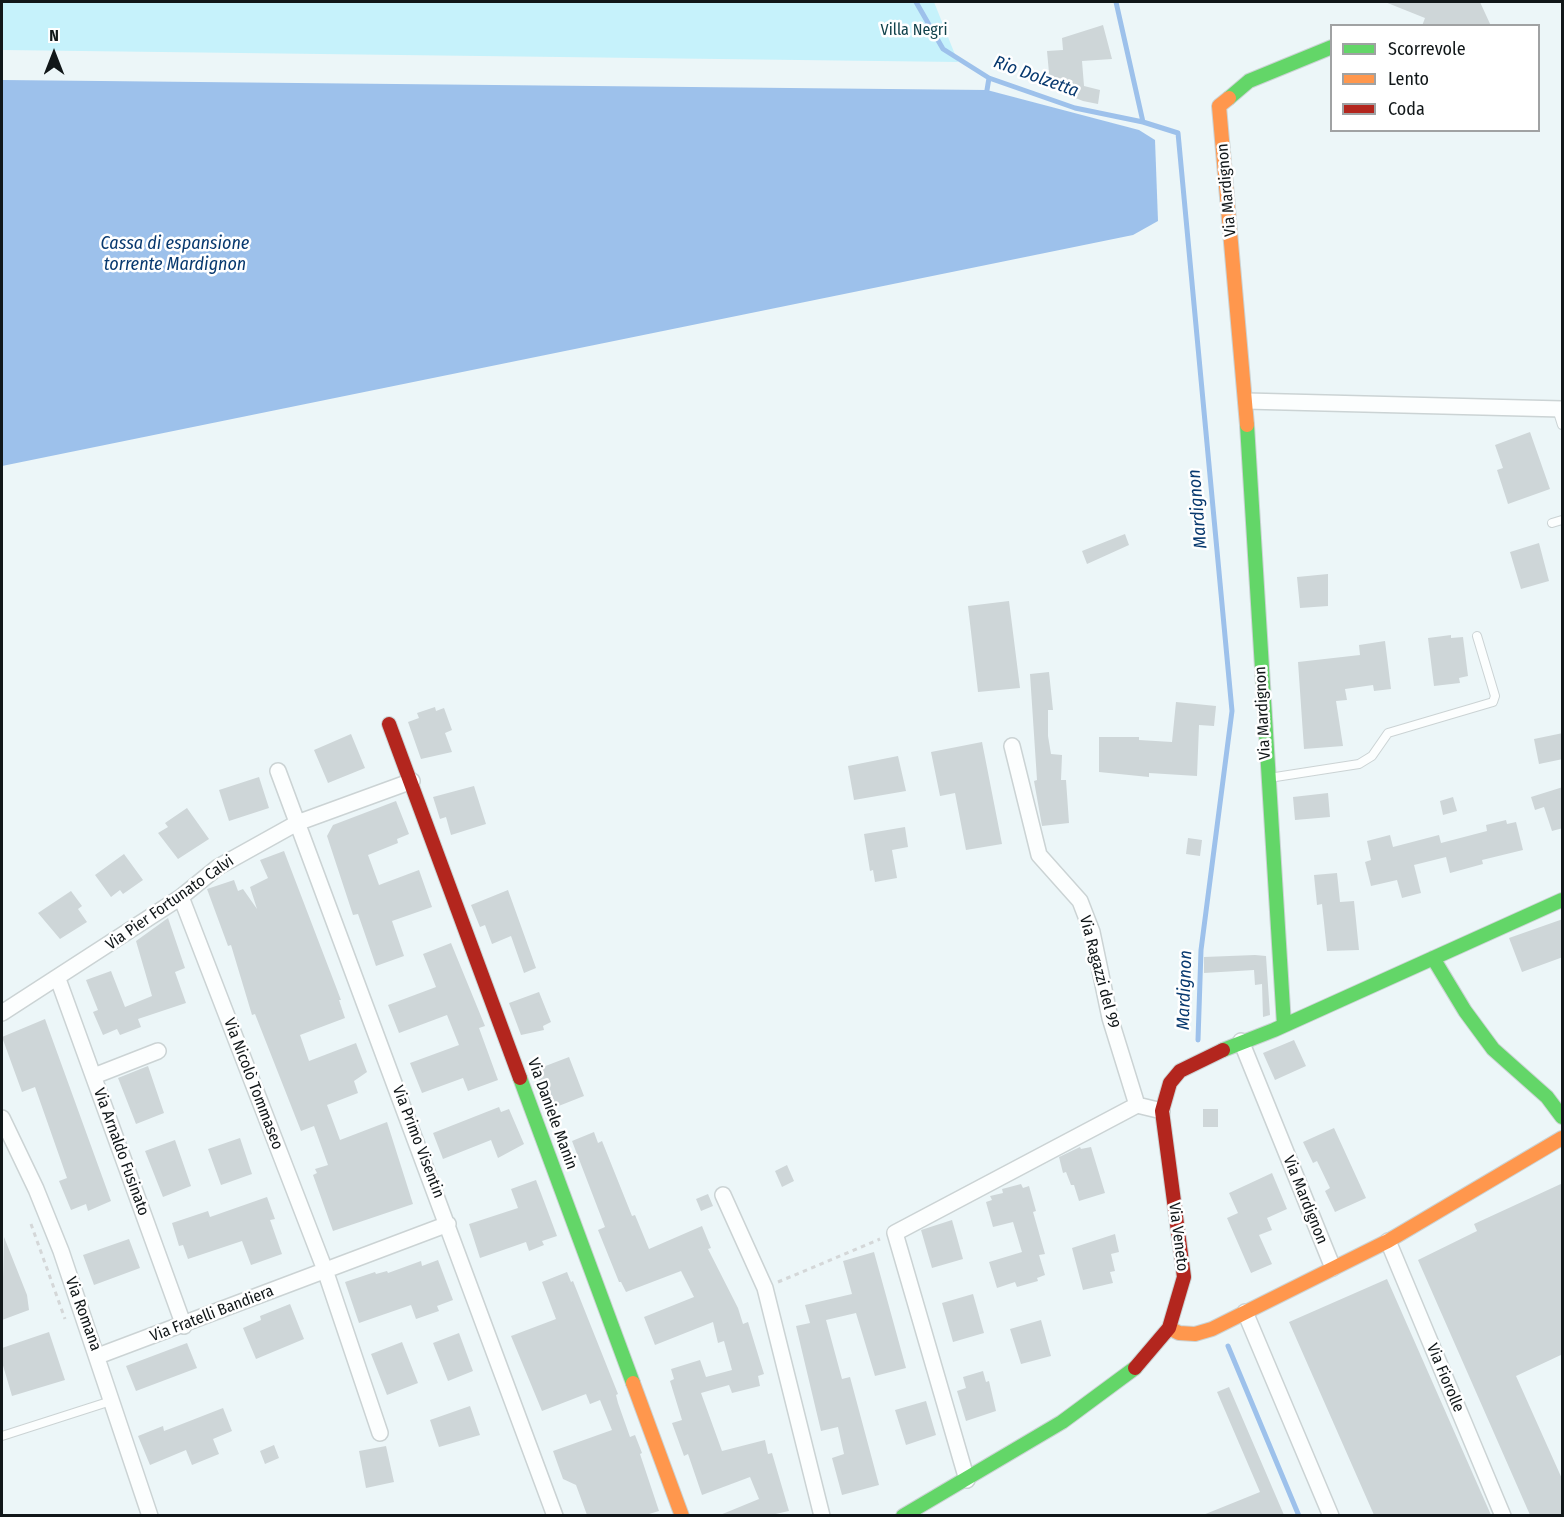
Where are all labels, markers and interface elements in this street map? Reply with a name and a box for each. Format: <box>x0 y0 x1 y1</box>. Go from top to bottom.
park label: Villa Negri <box>881 21 947 41</box>
north arrow <box>24 24 84 84</box>
legend <box>1330 24 1540 132</box>
text: N <box>49 26 59 45</box>
text: Scorrevole <box>1388 38 1466 60</box>
water label: Rio Dolzetta <box>991 52 1081 102</box>
text: Lento <box>1388 68 1429 90</box>
text: Coda <box>1388 98 1425 120</box>
street label: Via Mardignon <box>1213 143 1241 237</box>
water label: Cassa di espansione torrente Mardignon <box>101 233 249 276</box>
water label: Mardignon <box>1184 468 1212 550</box>
street label: Via Mardignon <box>1251 666 1275 760</box>
street label: Via Pier Fortunato Calvi <box>102 852 238 954</box>
street label: Via Ragazzi del 99 <box>1075 914 1123 1030</box>
water label: Mardignon <box>1173 950 1197 1030</box>
street label: Via Nicolò Tommaseo <box>219 1016 287 1152</box>
street label: Via Daniele Manin <box>523 1056 581 1172</box>
street label: Via Primo Visentin <box>388 1083 448 1201</box>
street label: Via Arnaldo Fusinato <box>89 1086 153 1218</box>
street label: Via Mardignon <box>1279 1153 1331 1247</box>
street label: Via Veneto <box>1164 1202 1192 1272</box>
street label: Via Romana <box>61 1274 105 1354</box>
street label: Via Fratelli Bandiera <box>148 1282 276 1346</box>
street label: Via Fiorolle <box>1422 1341 1468 1415</box>

